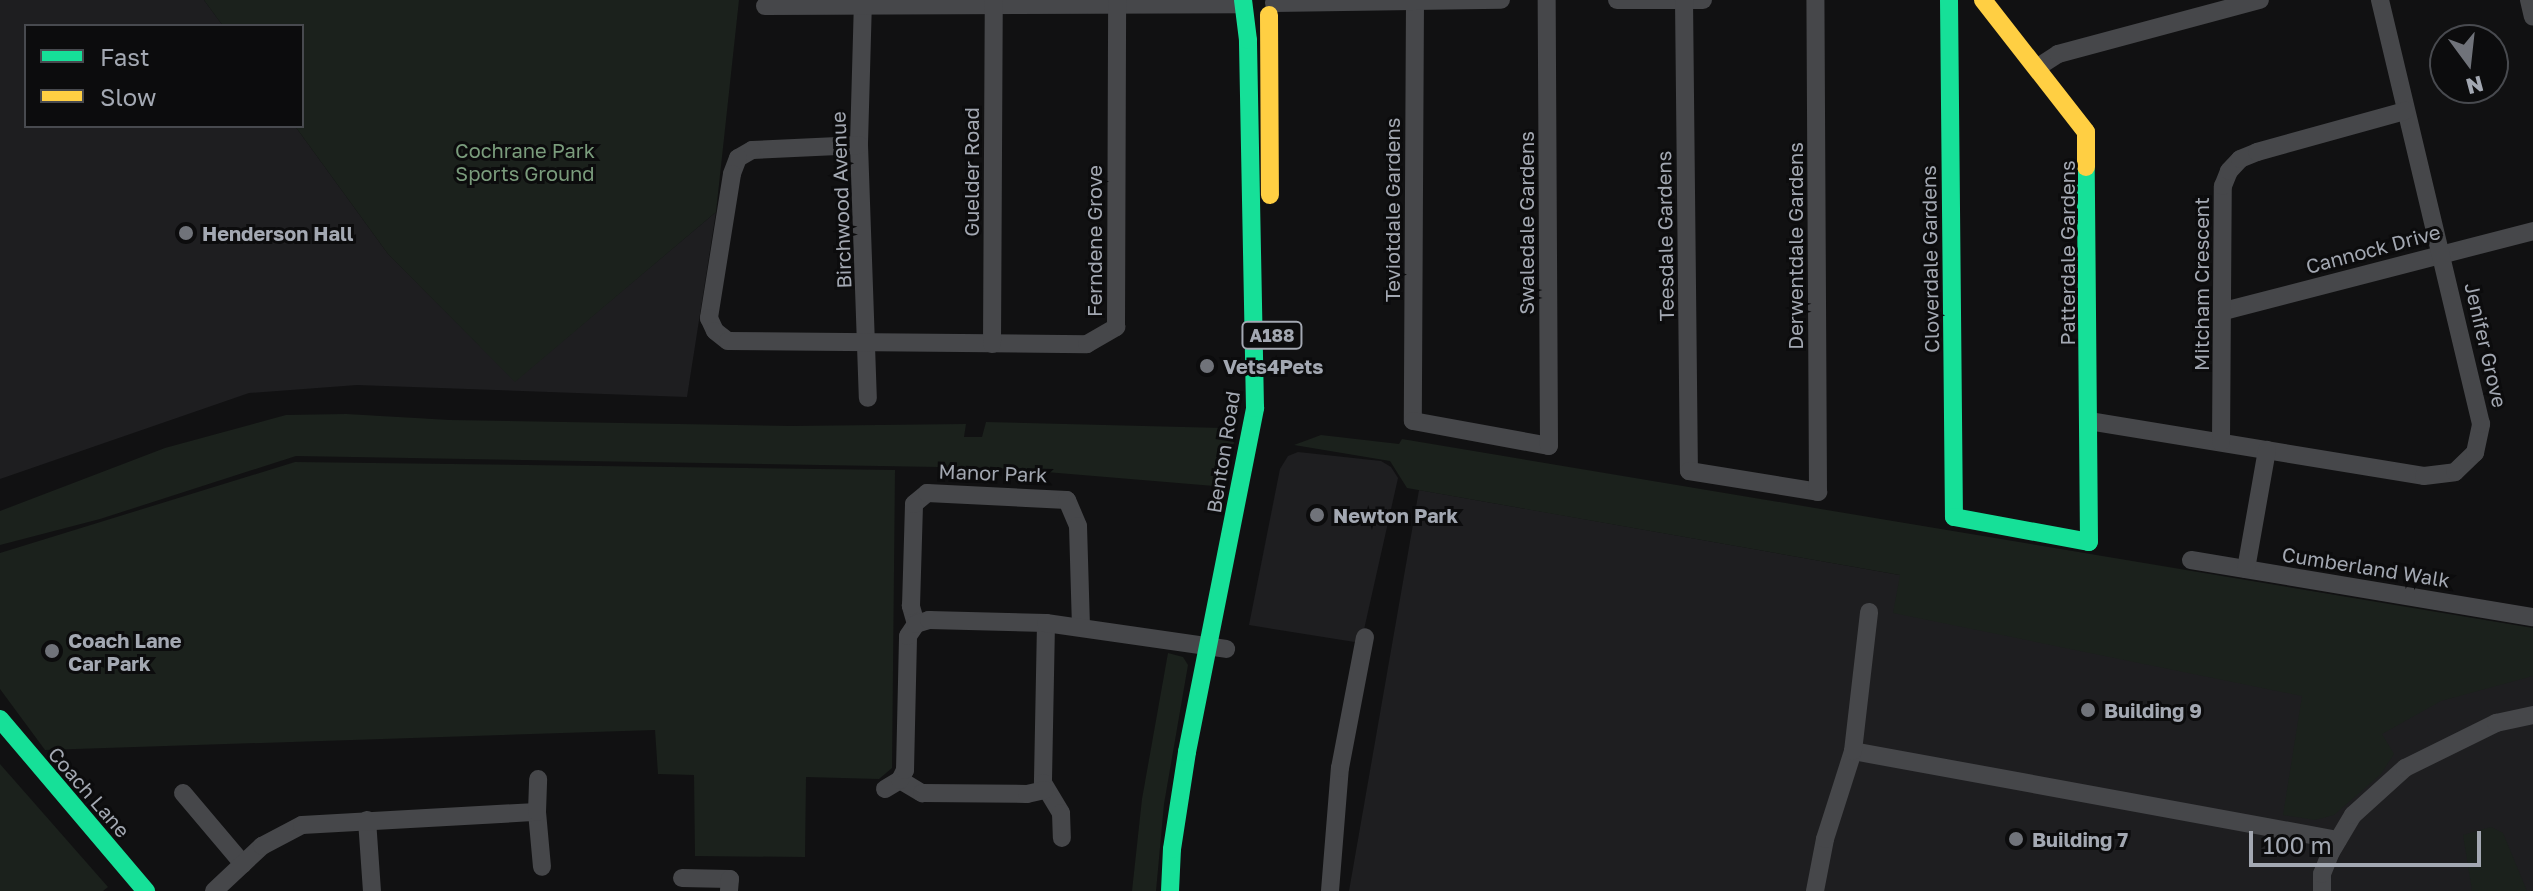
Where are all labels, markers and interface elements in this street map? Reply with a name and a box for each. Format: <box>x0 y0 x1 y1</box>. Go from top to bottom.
legend <box>24 24 304 128</box>
north arrow <box>2429 24 2509 104</box>
text: Fast <box>100 42 150 71</box>
text: N <box>2463 71 2486 101</box>
text: Slow <box>100 82 156 111</box>
street label: Guelder Road <box>959 107 983 237</box>
street label: Birchwood Avenue <box>826 111 856 289</box>
street label: Teviotdale Gardens <box>1380 118 1404 302</box>
street label: Swaledale Gardens <box>1514 131 1538 315</box>
park label: Cochrane Park Sports Ground <box>455 138 595 185</box>
street label: Derwentdale Gardens <box>1783 142 1807 350</box>
street label: Teesdale Gardens <box>1652 151 1678 321</box>
street label: Patterdale Gardens <box>2055 160 2079 346</box>
street label: Ferndene Grove <box>1082 165 1106 317</box>
street label: Cloverdale Gardens <box>1916 165 1944 353</box>
street label: Mitcham Crescent <box>2189 197 2213 371</box>
street label: Cannock Drive <box>2303 220 2443 278</box>
place label: Henderson Hall <box>202 221 353 245</box>
marker: Henderson Hall <box>177 224 195 242</box>
street label: Jenifer Grove <box>2460 280 2512 410</box>
road number: A188 <box>1240 321 1304 349</box>
place label: Vets4Pets <box>1223 354 1324 378</box>
marker: Vets4Pets <box>1198 357 1216 375</box>
street label: Benton Road <box>1201 389 1245 515</box>
street label: Manor Park <box>938 459 1048 487</box>
place label: Newton Park <box>1333 503 1458 527</box>
marker: Newton Park <box>1308 506 1326 524</box>
street label: Cumberland Walk <box>2280 542 2452 592</box>
place label: Coach Lane Car Park <box>68 628 181 675</box>
marker: Coach Lane Car Park <box>43 642 61 660</box>
place label: Building 9 <box>2104 698 2202 722</box>
marker: Building 9 <box>2079 701 2097 719</box>
street label: Coach Lane <box>43 742 135 842</box>
scale bar <box>2253 815 2485 865</box>
place label: Building 7 <box>2032 827 2128 851</box>
marker: Building 7 <box>2007 830 2025 848</box>
text: 100 m <box>2263 830 2332 859</box>

